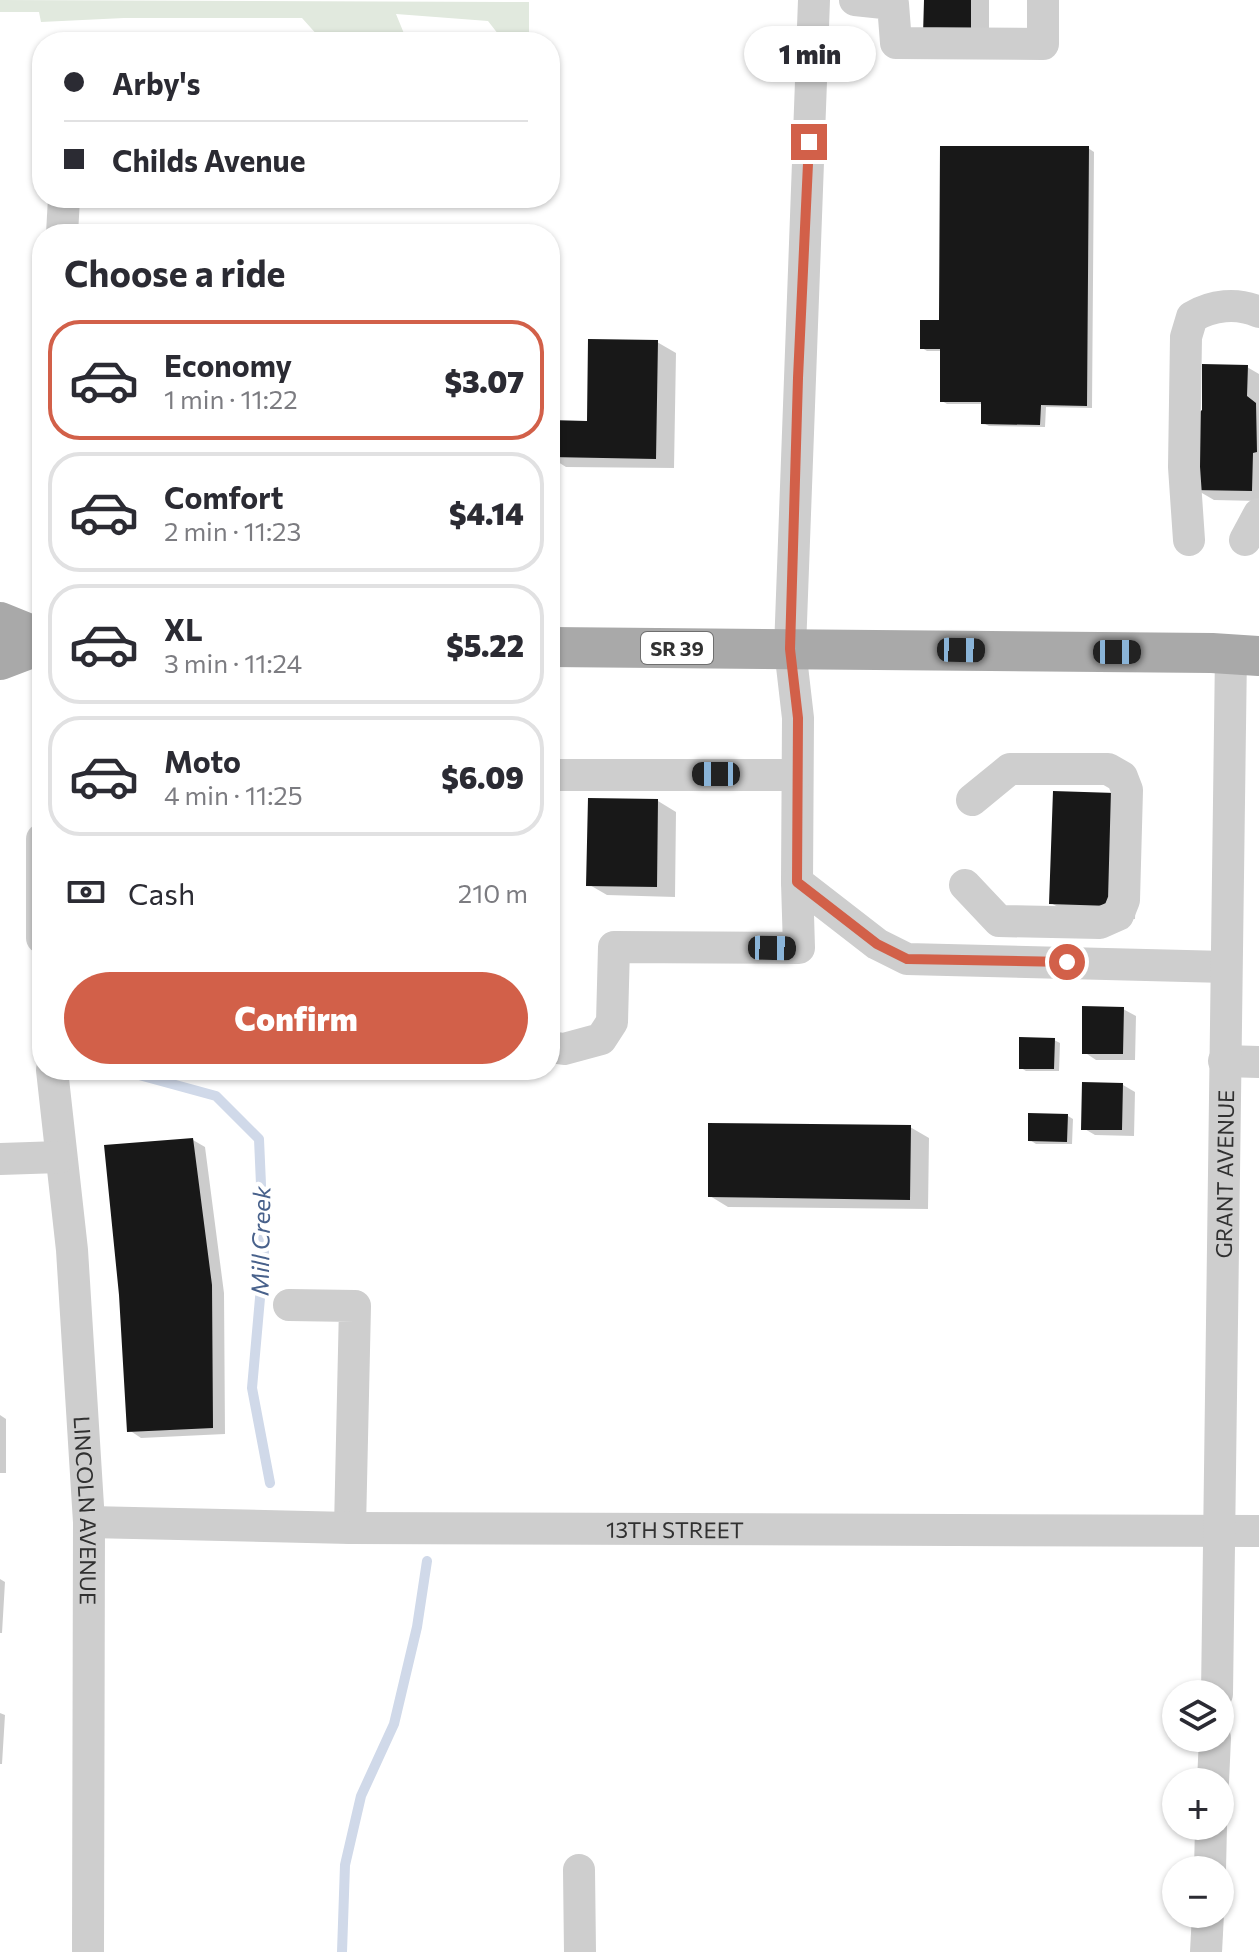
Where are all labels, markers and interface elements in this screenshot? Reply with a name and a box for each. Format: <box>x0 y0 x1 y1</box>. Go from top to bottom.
callout: 1 min <box>743 26 875 82</box>
text: 1 min <box>779 38 841 69</box>
text: Arby's <box>112 64 200 101</box>
route end <box>791 124 827 160</box>
text: Childs Avenue <box>112 141 305 178</box>
text: Choose a ride <box>64 250 285 294</box>
icon: car <box>68 344 140 416</box>
text: Economy <box>164 346 292 383</box>
text: $3.07 <box>445 362 524 399</box>
text: 1 min · 11:22 <box>164 383 298 414</box>
icon: car <box>68 476 140 548</box>
text: Comfort <box>164 478 283 515</box>
text: $4.14 <box>449 494 524 531</box>
text: 2 min · 11:23 <box>164 515 301 546</box>
icon: car <box>68 608 140 680</box>
text: XL <box>164 610 203 647</box>
text: $5.22 <box>446 626 524 663</box>
road number: SR 39 <box>641 632 713 664</box>
car <box>937 638 985 662</box>
car <box>1093 640 1141 664</box>
text: 3 min · 11:24 <box>164 647 302 678</box>
icon: car <box>68 740 140 812</box>
text: Moto <box>164 742 241 779</box>
text: $6.09 <box>441 758 524 795</box>
car <box>692 762 740 786</box>
text: 4 min · 11:25 <box>164 779 303 810</box>
icon: cash <box>64 870 108 914</box>
text: Cash <box>128 874 195 911</box>
text: 210 m <box>458 877 528 908</box>
car <box>748 936 796 960</box>
route start <box>1049 944 1085 980</box>
button: Confirm <box>64 972 528 1064</box>
street label: GRANT AVENUE <box>1209 1090 1239 1258</box>
water label: Mill Creek <box>245 1185 275 1296</box>
street label: LINCOLN AVENUE <box>69 1415 103 1605</box>
street label: 13TH STREET <box>606 1515 744 1543</box>
map controls <box>1162 1680 1234 1928</box>
button: layers <box>1162 1680 1234 1752</box>
button: + <box>1162 1768 1234 1840</box>
button: − <box>1162 1856 1234 1928</box>

